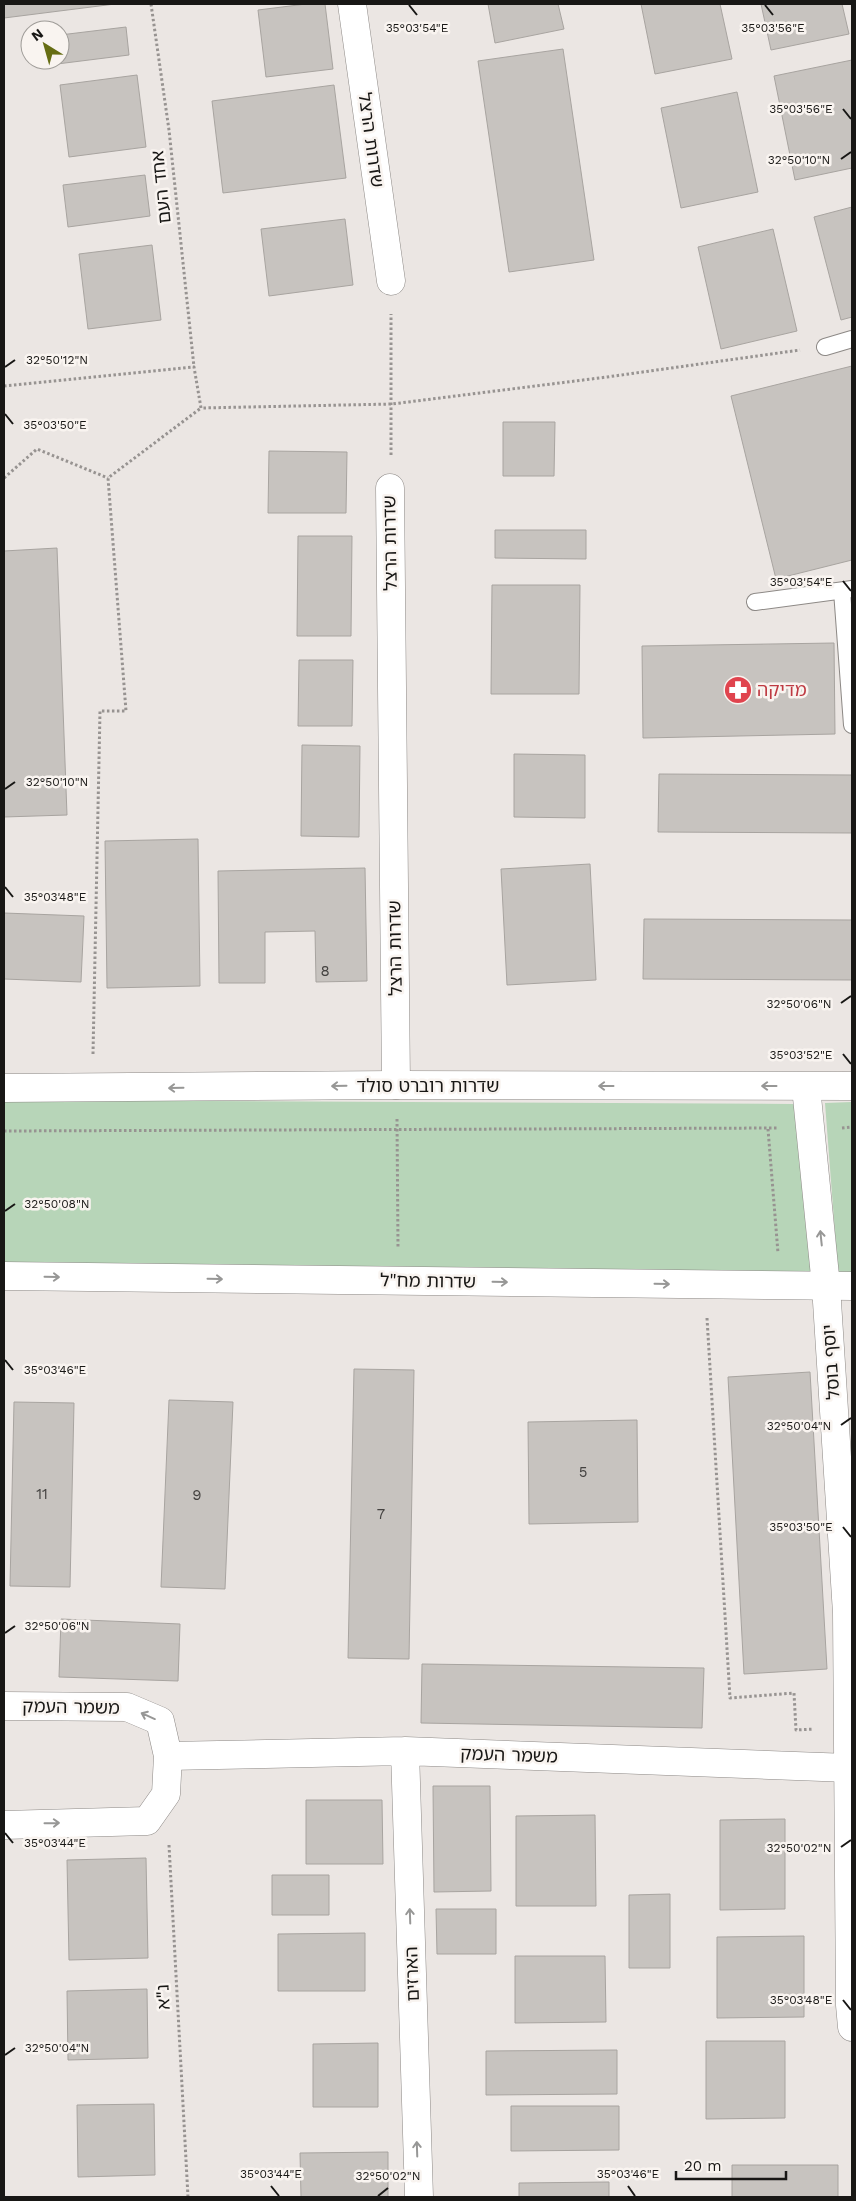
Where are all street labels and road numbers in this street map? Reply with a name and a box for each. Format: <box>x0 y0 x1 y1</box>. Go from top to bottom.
street label: שדרות הרצל <box>354 91 389 189</box>
street label: אחד העם <box>146 149 175 225</box>
street label: שדרות הרצל <box>378 495 401 591</box>
street label: שדרות הרצל <box>383 900 406 996</box>
street label: שדרות רוברט סולד <box>357 1075 499 1096</box>
street label: שדרות מח"ל <box>380 1269 476 1292</box>
street label: יוסף בוסל <box>817 1324 844 1400</box>
street label: משמר העמק <box>22 1695 120 1718</box>
street label: משמר העמק <box>460 1742 558 1767</box>
street label: הארזים <box>400 1946 423 2002</box>
street label: נ"א <box>151 1984 174 2010</box>

